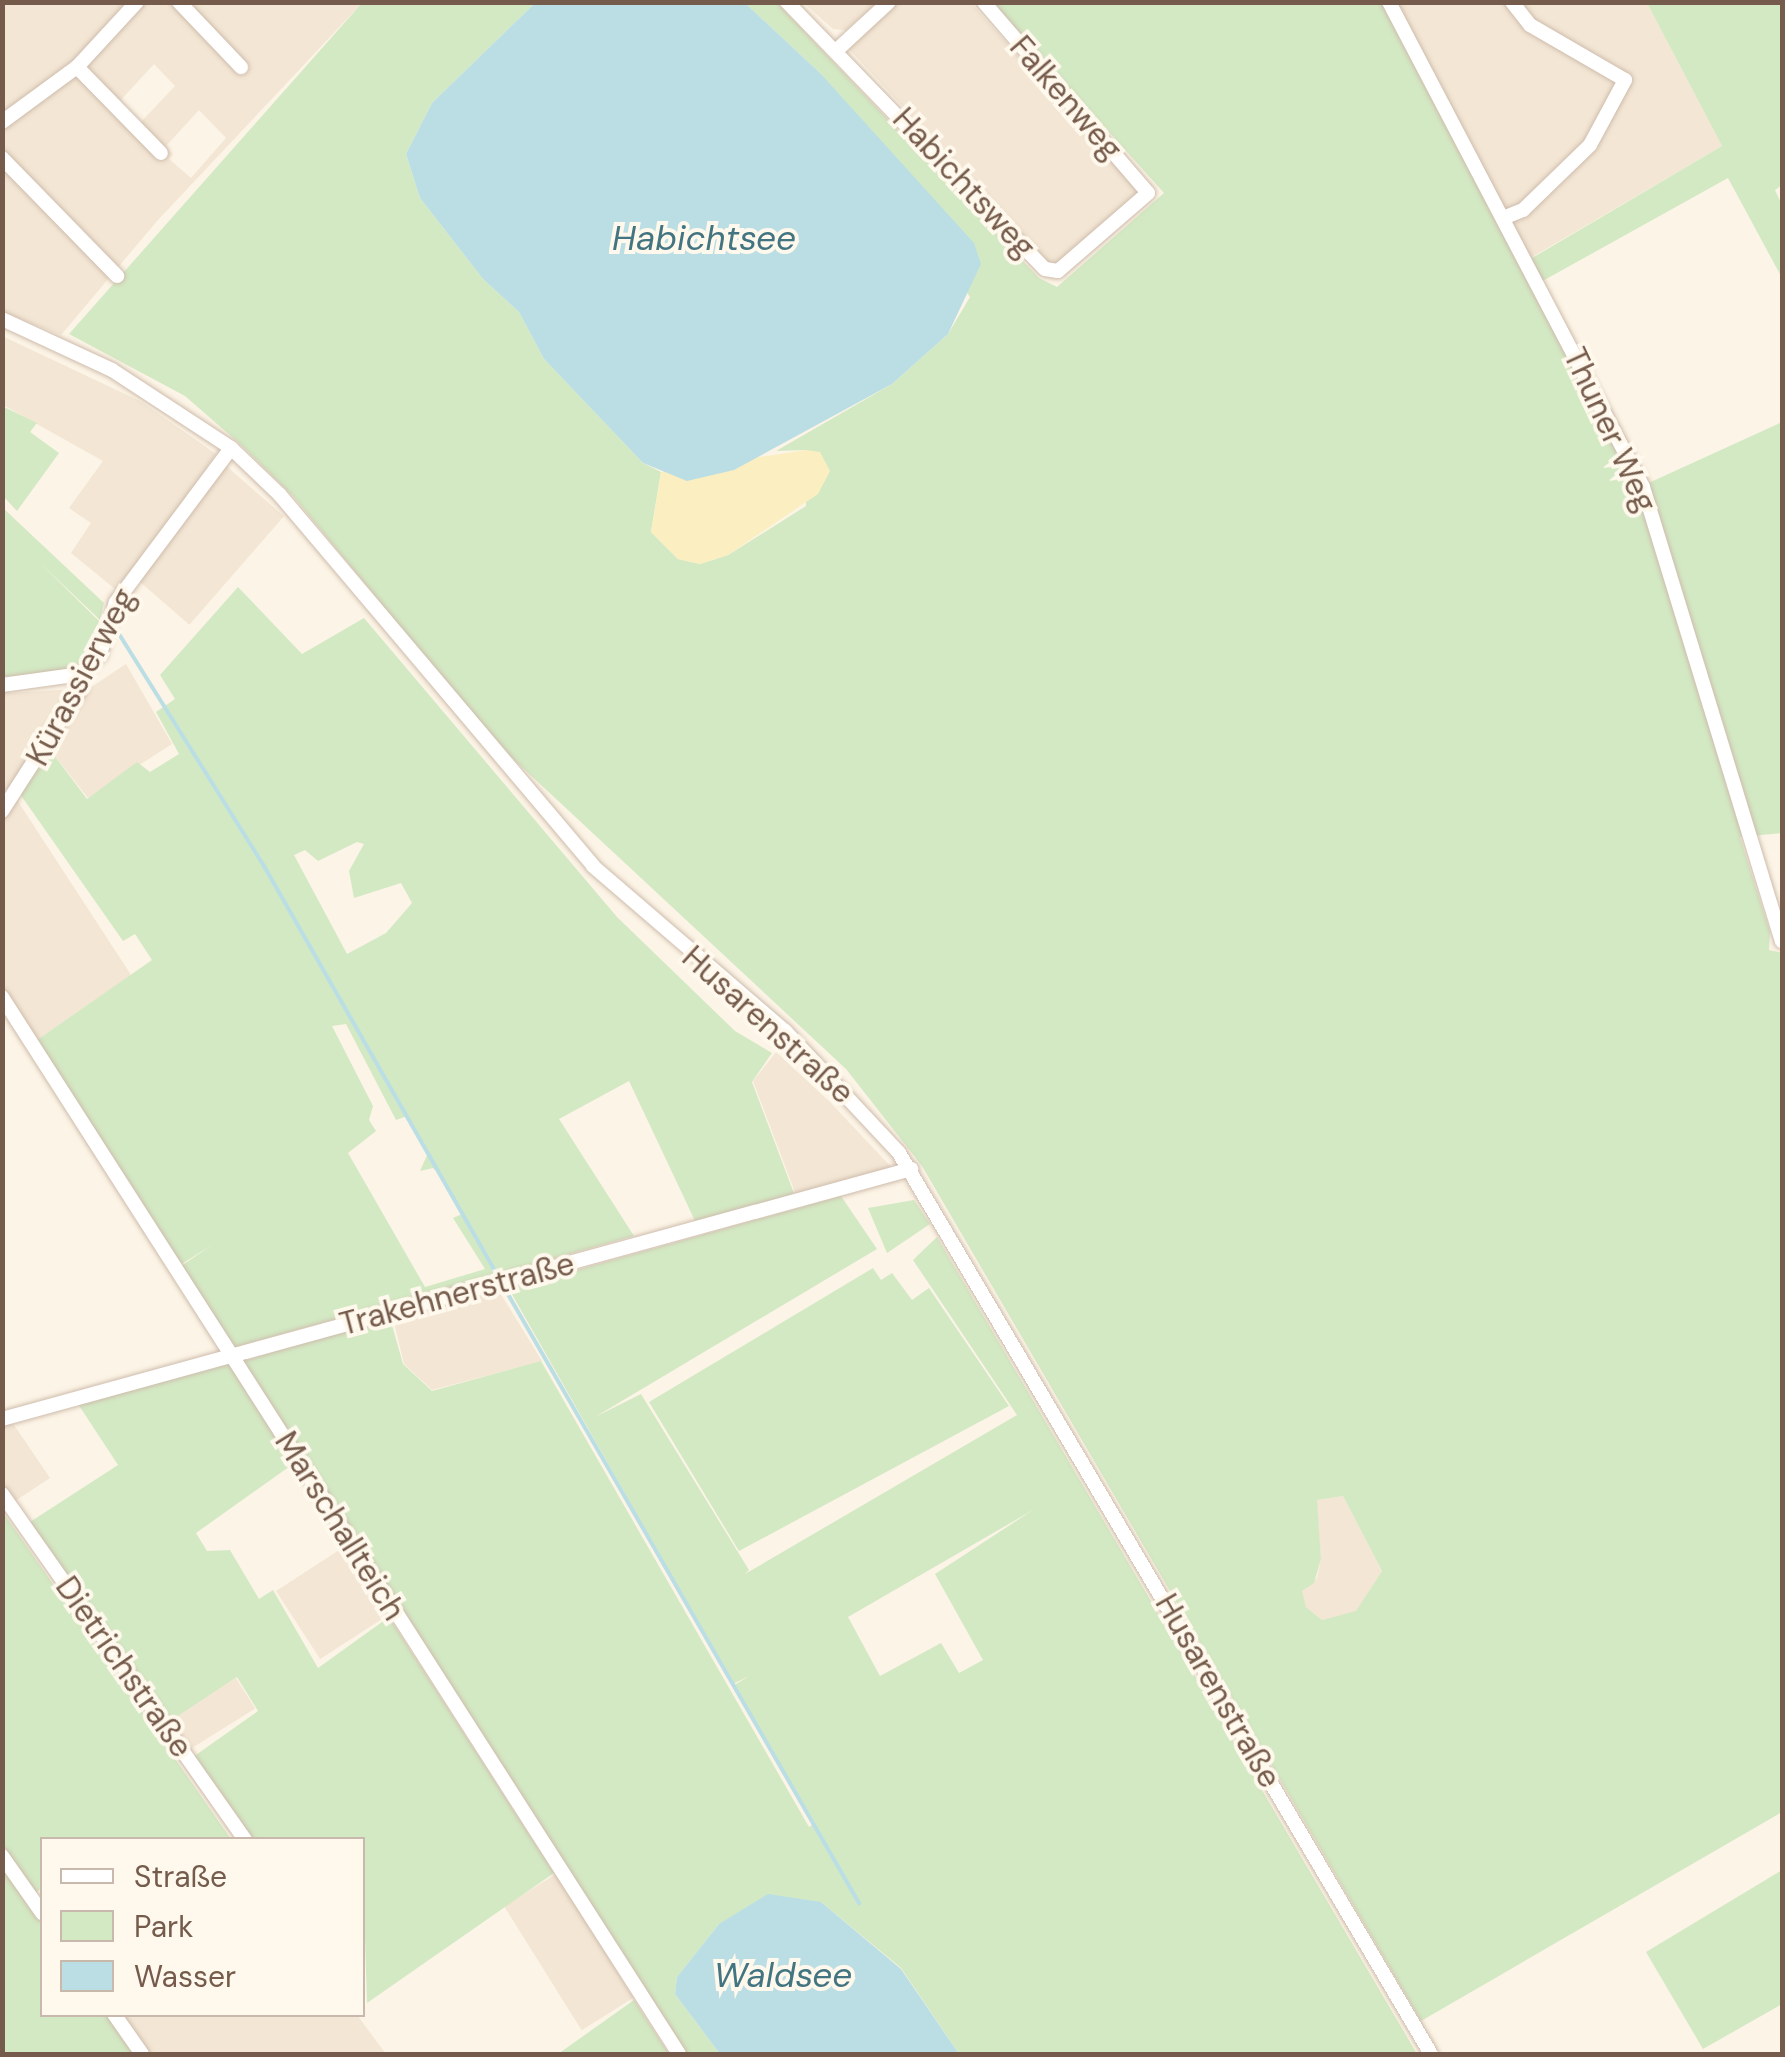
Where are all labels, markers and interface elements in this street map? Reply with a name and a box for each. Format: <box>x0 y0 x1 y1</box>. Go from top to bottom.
street label: Falkenweg <box>1002 28 1130 168</box>
street label: Habichtsweg <box>885 100 1043 266</box>
water label: Habichtsee <box>612 217 796 259</box>
street label: Thuner Weg <box>1555 342 1665 518</box>
street label: Kürassierweg <box>18 582 144 772</box>
street label: Husarenstraße <box>674 938 862 1112</box>
street label: Trakehnerstraße <box>335 1244 579 1344</box>
street label: Marschallteich <box>267 1425 413 1627</box>
street label: Dietrichstraße <box>47 1569 201 1765</box>
street label: Husarenstraße <box>1147 1587 1289 1795</box>
legend <box>40 1837 365 2017</box>
text: Straße <box>134 1857 227 1896</box>
text: Park <box>134 1907 193 1946</box>
water label: Waldsee <box>714 1954 852 1996</box>
text: Wasser <box>134 1957 236 1996</box>

